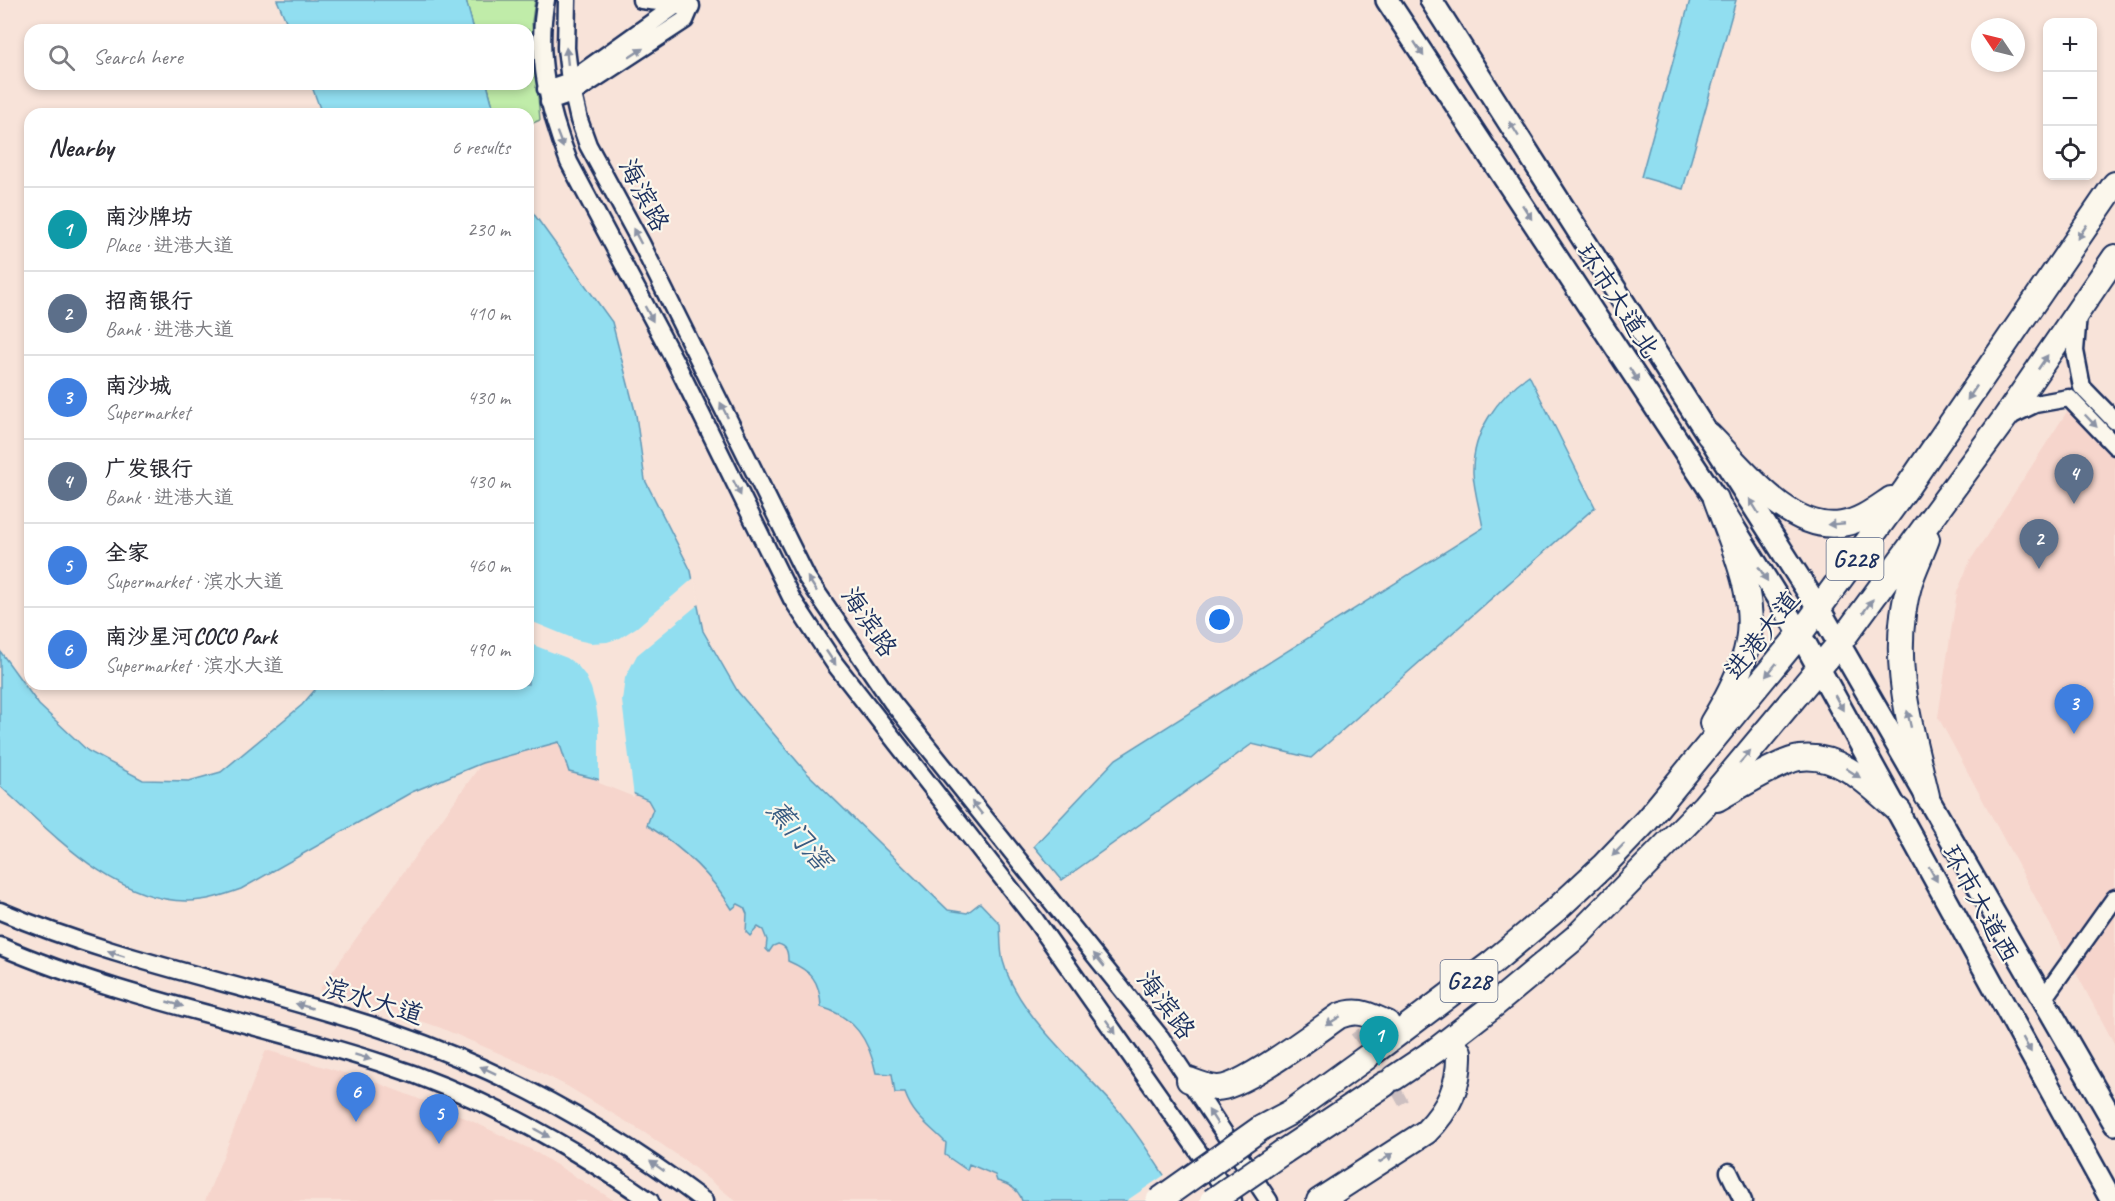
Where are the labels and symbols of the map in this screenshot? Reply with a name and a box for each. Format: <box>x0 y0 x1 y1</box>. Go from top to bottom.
north arrow <box>1971 18 2025 72</box>
one-way arrow <box>1414 41 1425 57</box>
one-way arrow <box>562 46 572 65</box>
one-way arrow <box>628 48 644 59</box>
one-way arrow <box>1508 121 1519 137</box>
one-way arrow <box>556 131 566 149</box>
street label: 海滨路 <box>611 153 677 237</box>
one-way arrow <box>1521 204 1532 220</box>
one-way arrow <box>2077 224 2088 240</box>
one-way arrow <box>632 227 642 244</box>
street label: 环市大道北 <box>1569 237 1667 365</box>
one-way arrow <box>644 305 654 322</box>
one-way arrow <box>2037 355 2049 371</box>
one-way arrow <box>1628 366 1640 382</box>
one-way arrow <box>1966 385 1978 401</box>
one-way arrow <box>719 402 729 419</box>
one-way arrow <box>2084 414 2098 429</box>
pin: 4 <box>2054 454 2094 504</box>
one-way arrow <box>732 479 742 496</box>
one-way arrow <box>1748 498 1759 514</box>
one-way arrow <box>1826 519 1845 529</box>
pin: 2 <box>2020 520 2058 569</box>
road number: G228 <box>1826 538 1884 580</box>
one-way arrow <box>1757 566 1768 582</box>
one-way arrow <box>807 576 818 592</box>
street label: 海滨路 <box>834 580 904 664</box>
street label: 进港大道 <box>1717 584 1807 686</box>
one-way arrow <box>1861 598 1873 613</box>
your location <box>1205 605 1234 634</box>
one-way arrow <box>825 650 836 666</box>
one-way arrow <box>1765 662 1778 677</box>
pin: 3 <box>2054 684 2094 734</box>
one-way arrow <box>1834 695 1844 712</box>
one-way arrow <box>1904 709 1913 728</box>
one-way arrow <box>1739 749 1752 765</box>
one-way arrow <box>1844 767 1860 779</box>
water label: 蕉门滘 <box>760 793 841 880</box>
one-way arrow <box>971 800 983 815</box>
street label: 环市大道西 <box>1934 839 2026 969</box>
one-way arrow <box>1611 843 1625 858</box>
one-way arrow <box>1928 866 1938 883</box>
one-way arrow <box>107 949 125 958</box>
one-way arrow <box>1092 952 1105 968</box>
road number: G228 <box>1440 960 1498 1002</box>
street label: 海滨路 <box>1129 964 1203 1046</box>
street label: 滨水大道 <box>318 970 428 1032</box>
one-way arrow <box>166 1000 184 1009</box>
one-way arrow <box>295 1001 313 1011</box>
one-way arrow <box>1325 1015 1342 1026</box>
pin: 1 <box>1360 1016 1398 1066</box>
one-way arrow <box>1105 1019 1117 1035</box>
one-way arrow <box>2021 1037 2031 1054</box>
one-way arrow <box>354 1053 372 1062</box>
one-way arrow <box>479 1065 496 1074</box>
pin: 6 <box>336 1072 376 1122</box>
pin: 5 <box>420 1094 458 1144</box>
one-way arrow <box>1208 1109 1219 1125</box>
one-way arrow <box>534 1128 551 1138</box>
one-way arrow <box>1378 1153 1394 1164</box>
one-way arrow <box>649 1161 665 1172</box>

